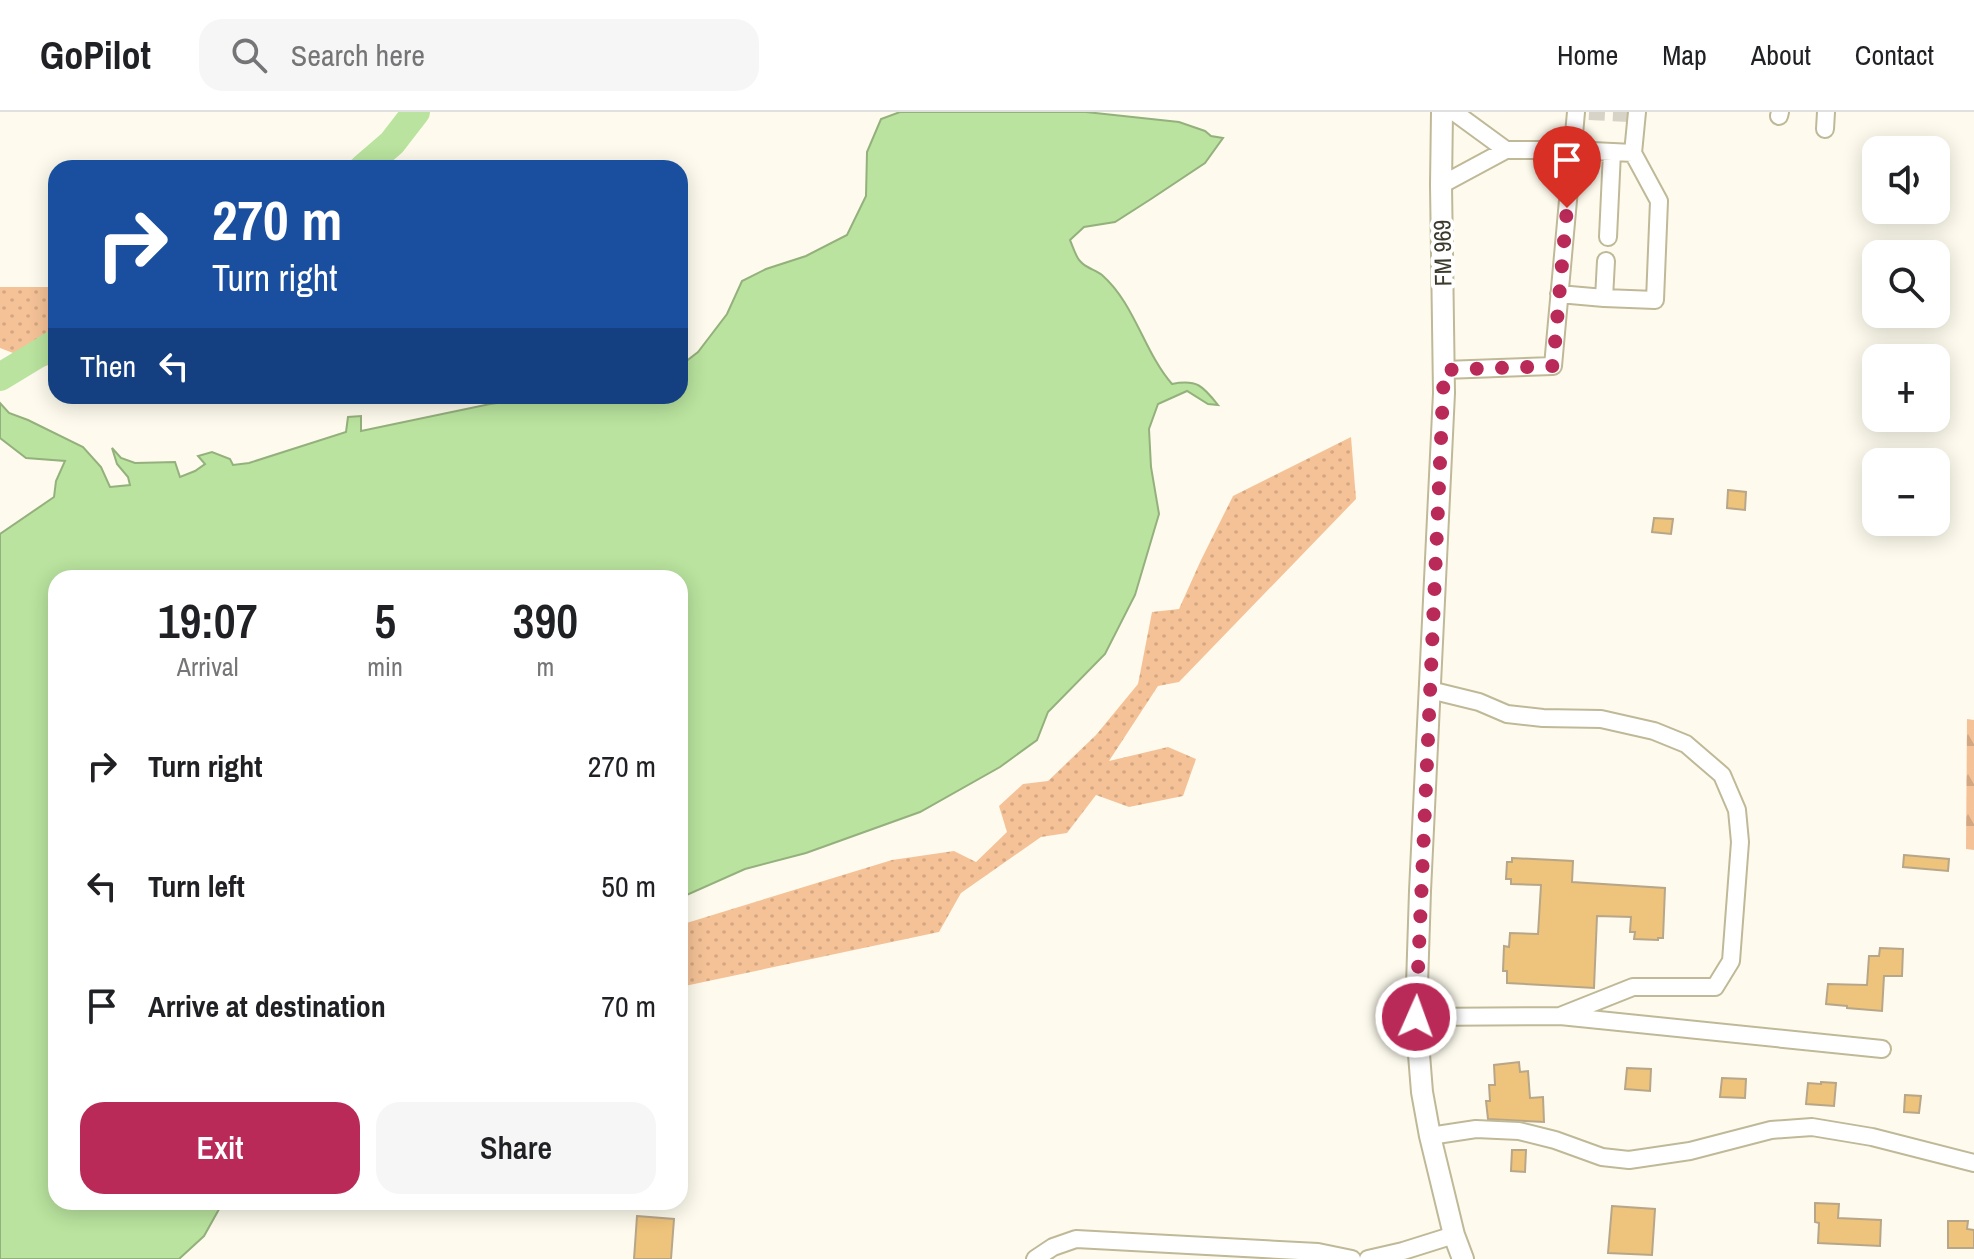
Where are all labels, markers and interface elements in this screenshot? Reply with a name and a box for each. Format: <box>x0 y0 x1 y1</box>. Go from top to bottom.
search box <box>199 19 759 91</box>
text: GoPilot <box>40 30 151 81</box>
icon: search <box>227 33 271 77</box>
text: Search here <box>291 35 425 75</box>
text: Home <box>1557 36 1618 74</box>
text: Map <box>1662 36 1707 74</box>
text: About <box>1751 36 1811 74</box>
text: Contact <box>1855 36 1934 74</box>
pin <box>1533 126 1601 208</box>
map controls <box>1862 136 1950 536</box>
button: sound <box>1862 136 1950 224</box>
icon: arrive <box>1545 138 1589 182</box>
text: 270 m <box>212 182 342 257</box>
icon: right <box>80 192 184 296</box>
street label: FM 969 <box>1425 219 1459 287</box>
button: search <box>1862 240 1950 328</box>
text: Turn right <box>212 254 337 302</box>
icon: left <box>152 344 196 388</box>
button: + <box>1862 344 1950 432</box>
text: Then <box>80 346 136 386</box>
button: − <box>1862 448 1950 536</box>
text: 19:07 <box>158 588 258 653</box>
text: 5 <box>374 588 396 653</box>
text: 390 <box>513 588 578 653</box>
text: Arrival <box>177 649 238 684</box>
text: min <box>367 649 403 684</box>
text: m <box>537 649 554 684</box>
icon: right <box>80 744 124 788</box>
text: Turn right <box>148 746 262 786</box>
text: 270 m <box>588 746 656 786</box>
icon: left <box>80 864 124 908</box>
text: Turn left <box>148 866 245 906</box>
text: 50 m <box>601 866 656 906</box>
position arrow <box>1374 975 1458 1059</box>
icon: arrive <box>80 984 124 1028</box>
text: Arrive at destination <box>148 986 386 1026</box>
text: 70 m <box>601 986 656 1026</box>
button: Exit <box>80 1102 360 1194</box>
button: Share <box>376 1102 656 1194</box>

